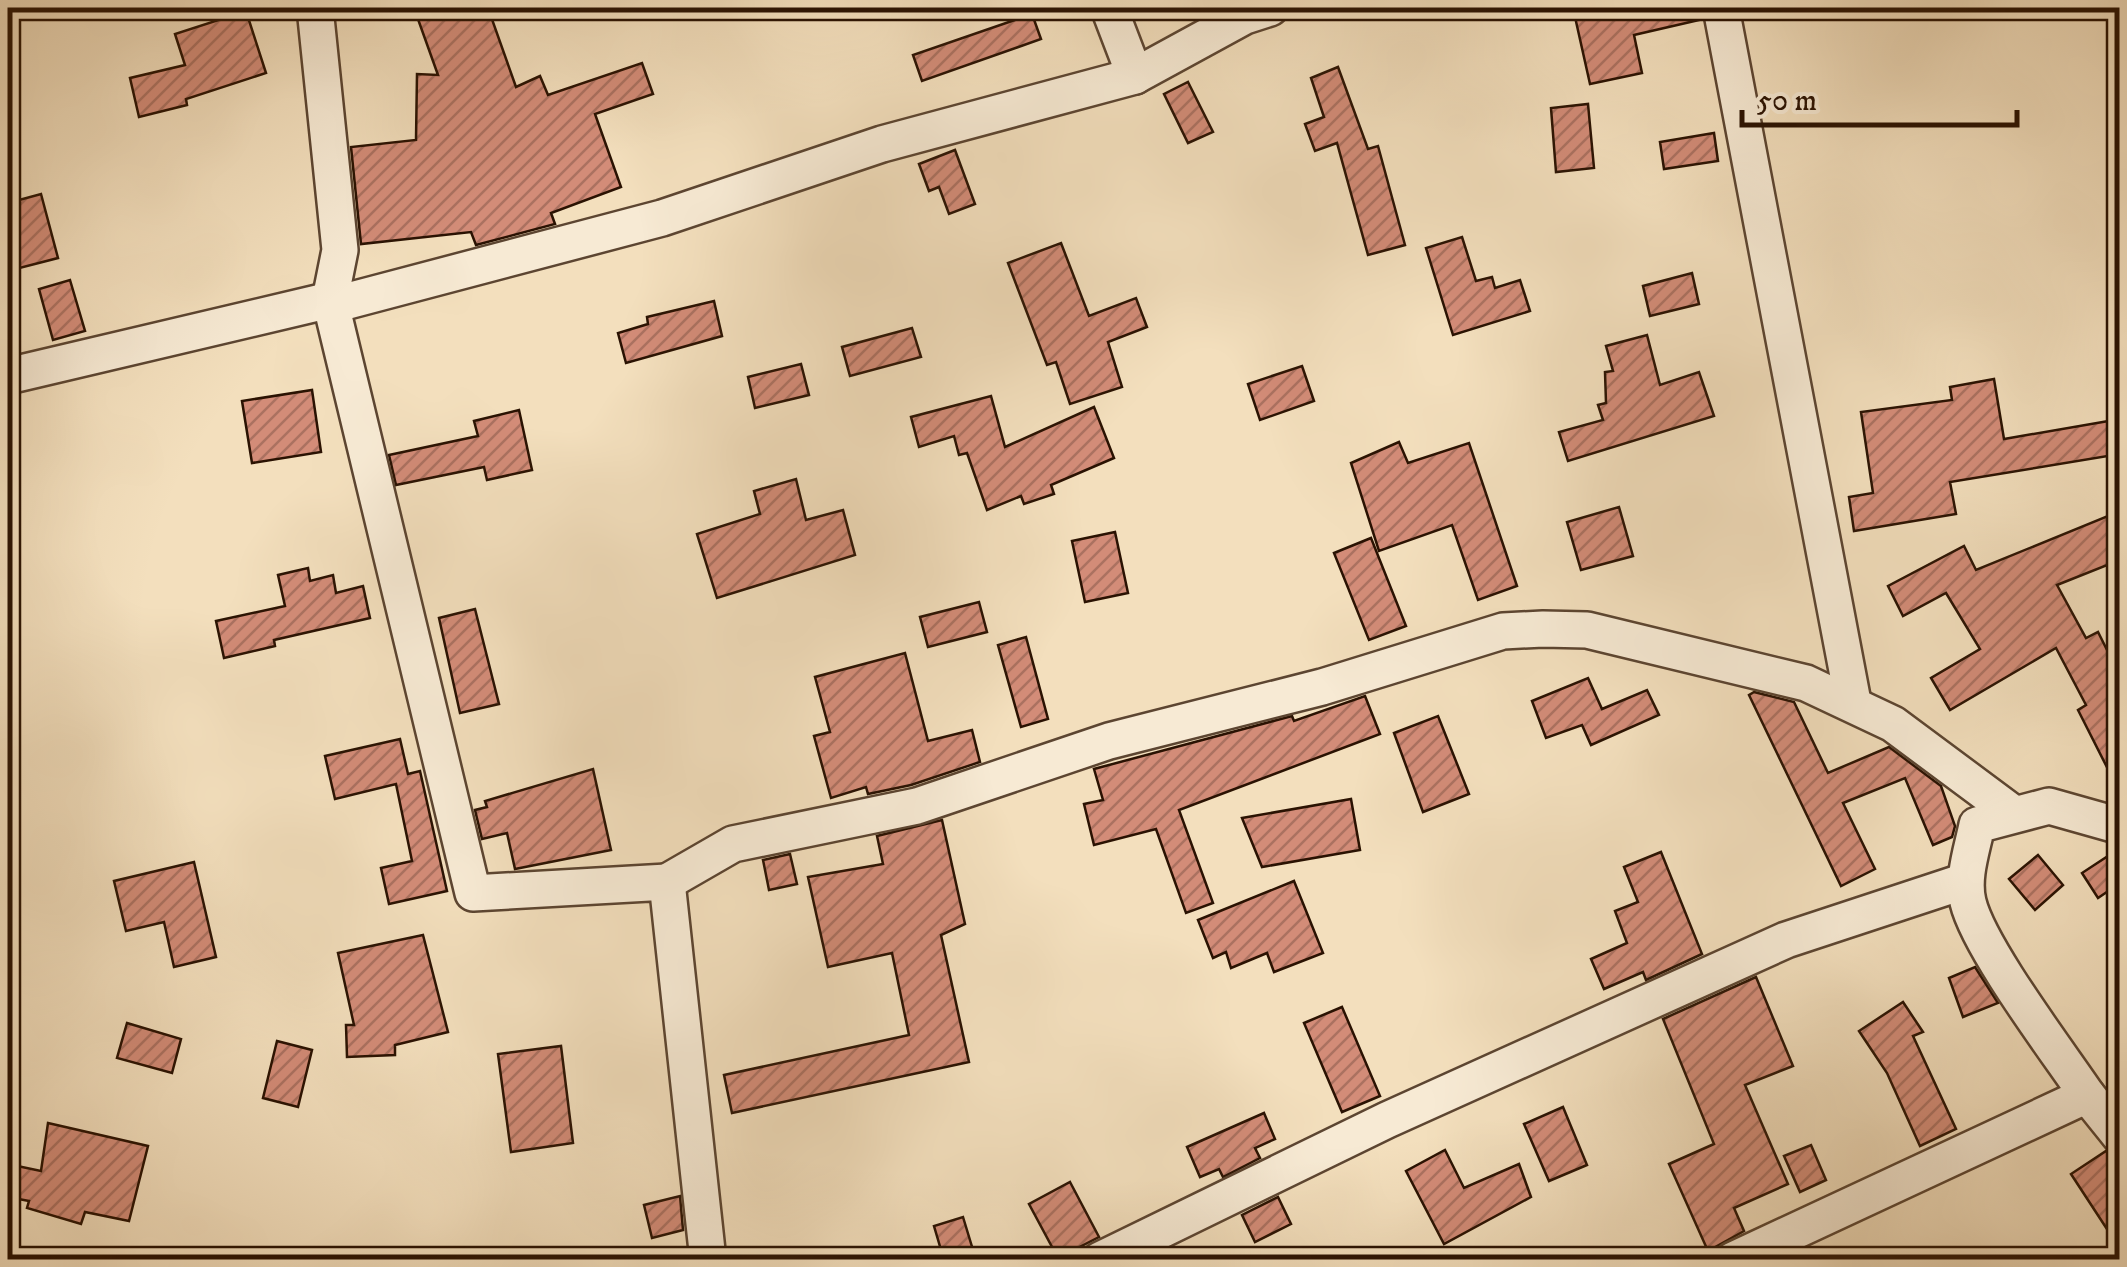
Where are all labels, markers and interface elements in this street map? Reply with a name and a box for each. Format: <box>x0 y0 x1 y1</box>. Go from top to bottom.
scale bar <box>1742 65 2017 127</box>
text: 50 m <box>1757 83 1817 120</box>

